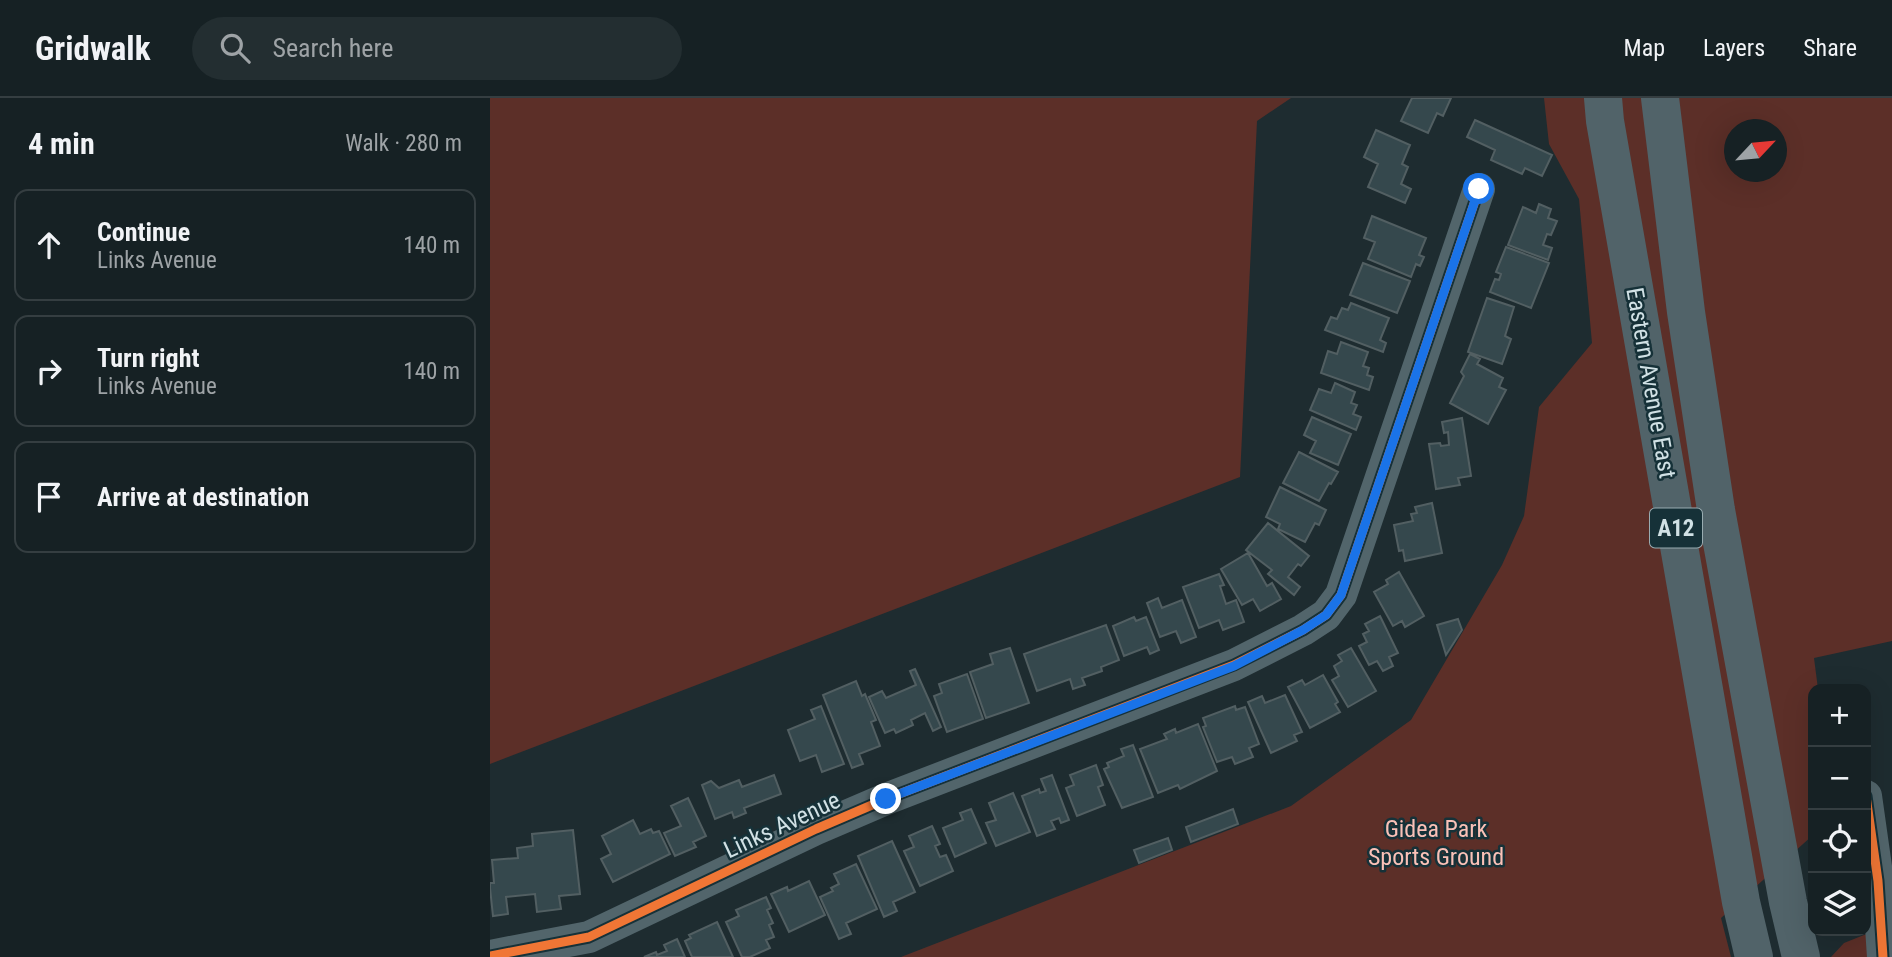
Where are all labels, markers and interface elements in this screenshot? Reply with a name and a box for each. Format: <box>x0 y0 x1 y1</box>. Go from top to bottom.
search box <box>192 17 682 80</box>
text: Gridwalk <box>35 29 150 68</box>
icon: search <box>216 29 254 67</box>
text: Search here <box>272 33 393 63</box>
text: Map <box>1624 34 1665 62</box>
text: Layers <box>1703 34 1765 62</box>
text: Share <box>1803 34 1857 62</box>
north arrow <box>1724 119 1787 182</box>
text: 4 min <box>28 126 95 161</box>
text: Walk · 280 m <box>345 130 462 157</box>
route start <box>1463 173 1494 204</box>
text: Continue <box>97 217 190 247</box>
icon: ahead <box>30 226 68 264</box>
text: 140 m <box>403 232 460 259</box>
text: Links Avenue <box>97 247 217 274</box>
street label: Eastern Avenue East <box>1620 285 1682 481</box>
text: Turn right <box>97 343 199 373</box>
icon: right <box>30 352 68 390</box>
text: 140 m <box>403 358 460 385</box>
text: Links Avenue <box>97 373 217 400</box>
icon: arrive <box>30 478 68 516</box>
text: Arrive at destination <box>97 482 309 512</box>
road number: A12 <box>1650 508 1702 548</box>
map controls <box>1808 684 1871 936</box>
button: + <box>1808 684 1871 747</box>
button: − <box>1808 747 1871 810</box>
route end <box>870 783 901 814</box>
street label: Links Avenue <box>719 786 845 864</box>
button: locate <box>1808 810 1871 873</box>
park label: Gidea Park Sports Ground <box>1368 815 1504 871</box>
button: layers <box>1808 873 1871 936</box>

